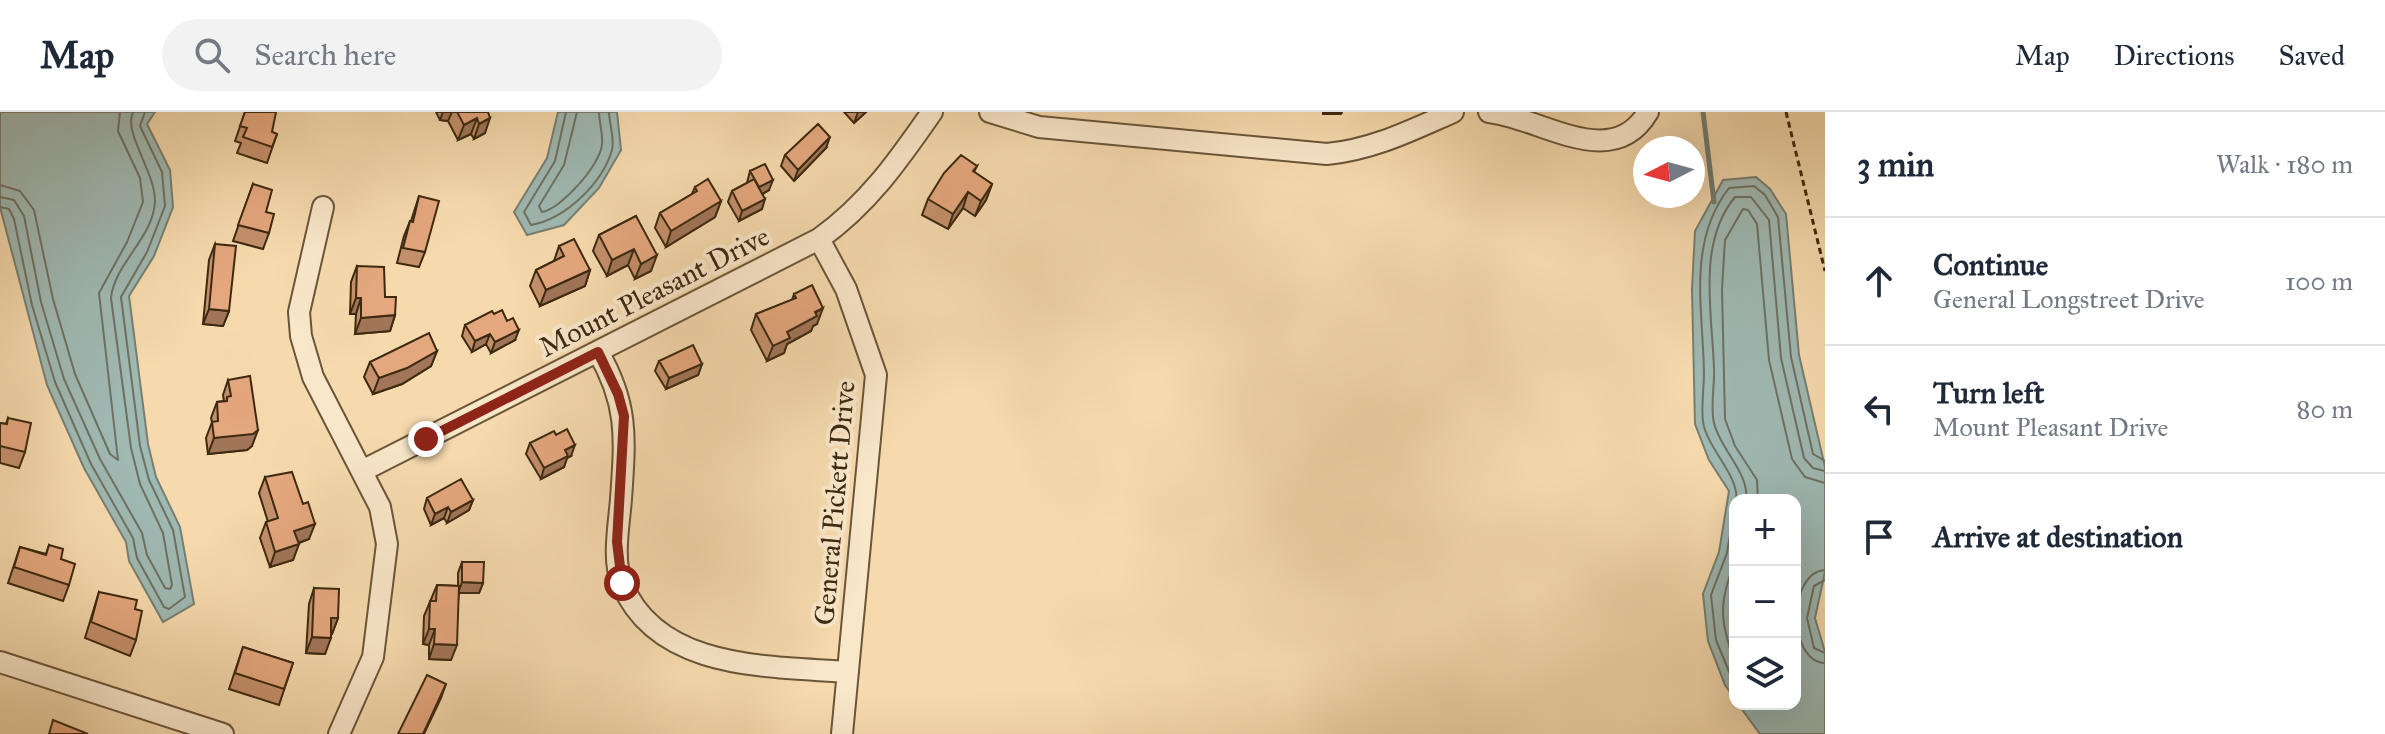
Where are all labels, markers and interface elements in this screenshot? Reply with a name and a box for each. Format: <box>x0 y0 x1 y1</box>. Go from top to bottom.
search box <box>162 19 722 91</box>
text: Map <box>40 32 114 78</box>
icon: search <box>190 33 234 77</box>
text: Search here <box>254 37 396 73</box>
text: Map <box>2015 38 2070 73</box>
text: Directions <box>2114 38 2235 73</box>
text: Saved <box>2279 38 2345 73</box>
north arrow <box>1633 136 1705 208</box>
text: 3 min <box>1857 144 1934 185</box>
text: Walk · 180 m <box>2216 148 2353 180</box>
street label: Mount Pleasant Drive <box>533 218 775 365</box>
text: Continue <box>1933 247 2048 283</box>
icon: ahead <box>1857 259 1901 303</box>
text: 100 m <box>2285 265 2353 297</box>
text: General Longstreet Drive <box>1933 283 2205 315</box>
text: Turn left <box>1933 375 2044 411</box>
street label: General Pickett Drive <box>806 379 863 627</box>
icon: left <box>1857 387 1901 431</box>
text: 80 m <box>2297 393 2353 425</box>
text: Mount Pleasant Drive <box>1933 411 2168 443</box>
route end <box>408 421 444 457</box>
map controls <box>1729 494 1801 710</box>
button: + <box>1729 494 1801 566</box>
icon: arrive <box>1857 515 1901 559</box>
text: Arrive at destination <box>1933 519 2183 555</box>
route start <box>604 565 640 601</box>
button: − <box>1729 566 1801 638</box>
button: layers <box>1729 638 1801 710</box>

